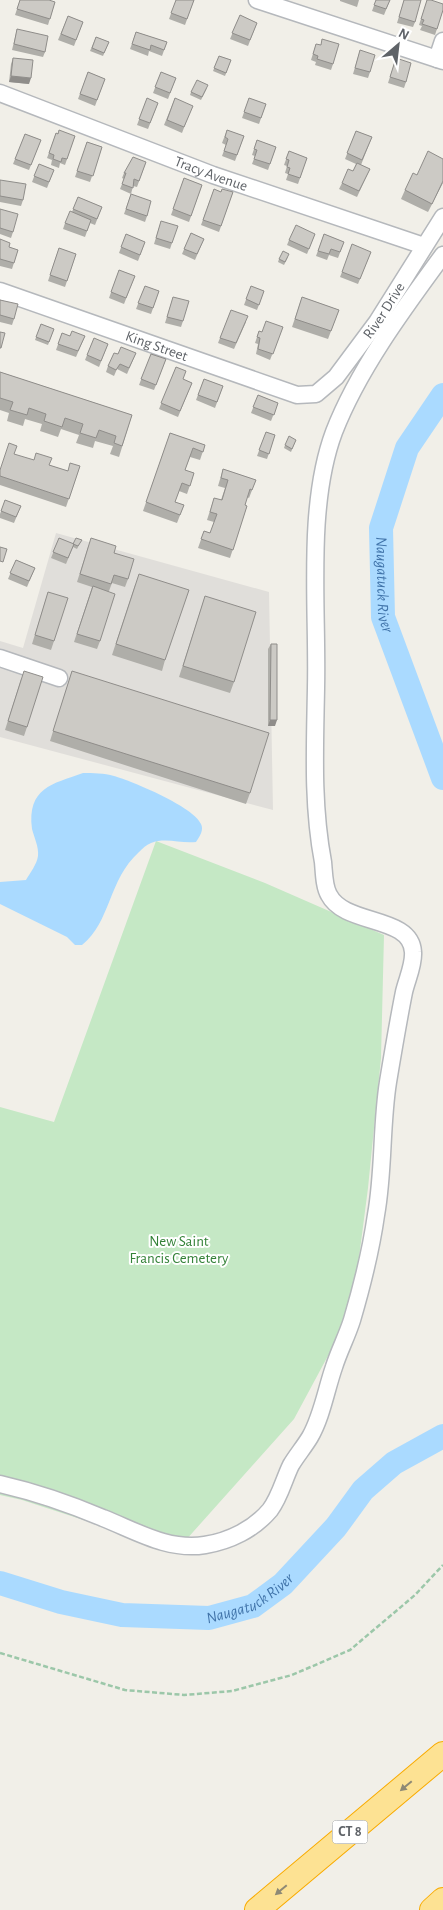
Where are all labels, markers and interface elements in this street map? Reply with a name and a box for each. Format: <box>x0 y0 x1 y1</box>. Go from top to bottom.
north arrow <box>373 20 423 70</box>
text: N <box>396 26 411 43</box>
street label: Tracy Avenue <box>173 153 250 194</box>
street label: River Drive <box>360 280 407 341</box>
street label: King Street <box>124 328 190 364</box>
water label: Naugatuck River <box>373 536 396 635</box>
park label: New Saint Francis Cemetery <box>130 1234 229 1266</box>
water label: Naugatuck River <box>204 1570 297 1626</box>
one-way arrow <box>399 1780 412 1791</box>
road number: CT 8 <box>332 1820 368 1844</box>
one-way arrow <box>275 1884 287 1895</box>

